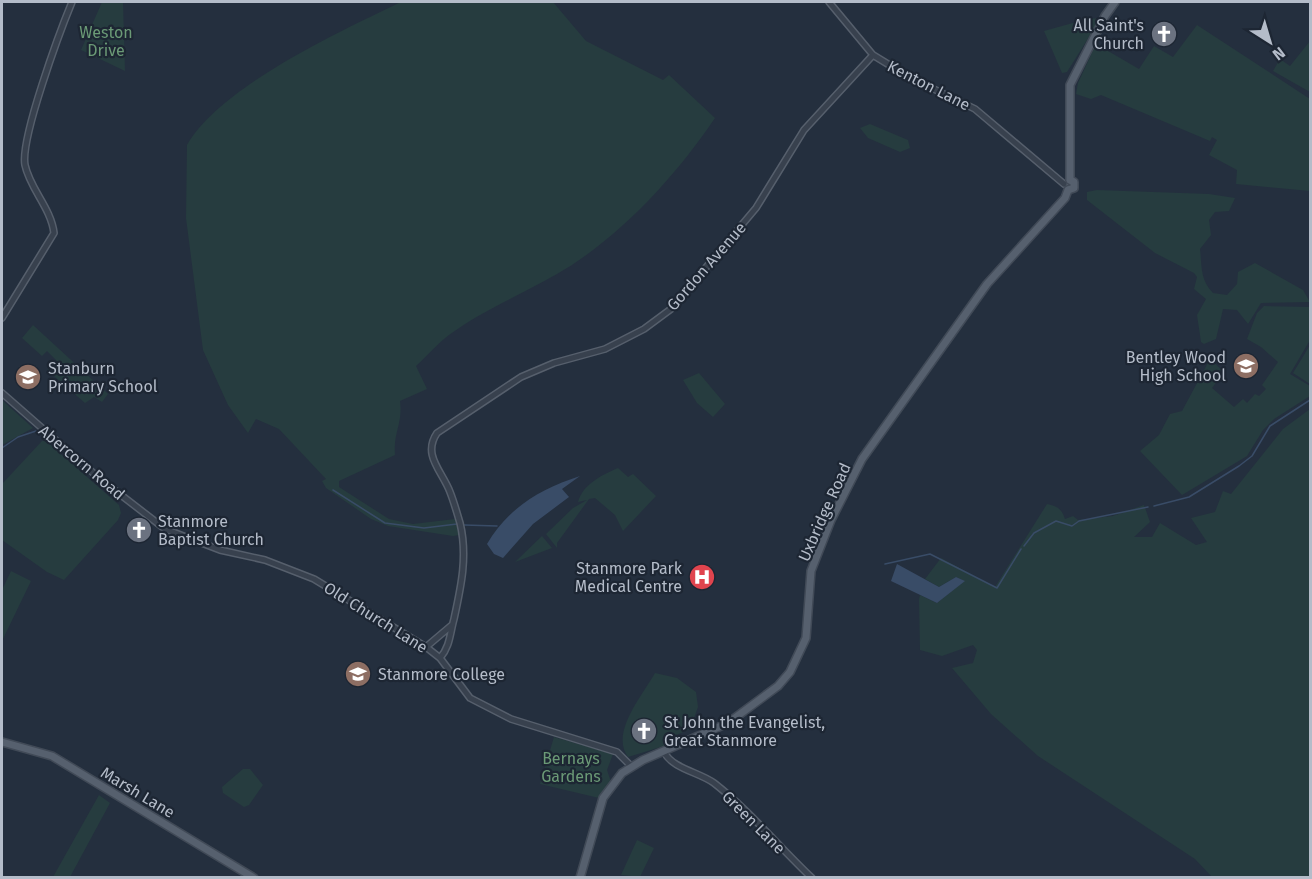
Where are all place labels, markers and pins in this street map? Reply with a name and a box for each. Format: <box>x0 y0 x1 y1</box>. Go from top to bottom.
place label: All Saint's Church <box>1074 16 1144 53</box>
church icon: All Saint's Church <box>1149 19 1179 49</box>
place label: Bentley Wood High School <box>1126 348 1226 385</box>
school or university icon: Bentley Wood High School <box>1231 351 1261 381</box>
place label: Stanburn Primary School <box>48 359 158 396</box>
school or university icon: Stanburn Primary School <box>13 362 43 392</box>
place label: Stanmore Baptist Church <box>158 512 264 549</box>
church icon: Stanmore Baptist Church <box>124 515 154 545</box>
place label: Stanmore Park Medical Centre <box>575 559 683 596</box>
hospital icon: Stanmore Park Medical Centre <box>687 562 717 592</box>
school or university icon: Stanmore College <box>343 659 373 689</box>
place label: Stanmore College <box>378 665 505 684</box>
place label: St John the Evangelist, Great Stanmore <box>664 713 825 750</box>
church icon: St John the Evangelist, Great Stanmore <box>629 716 659 746</box>

